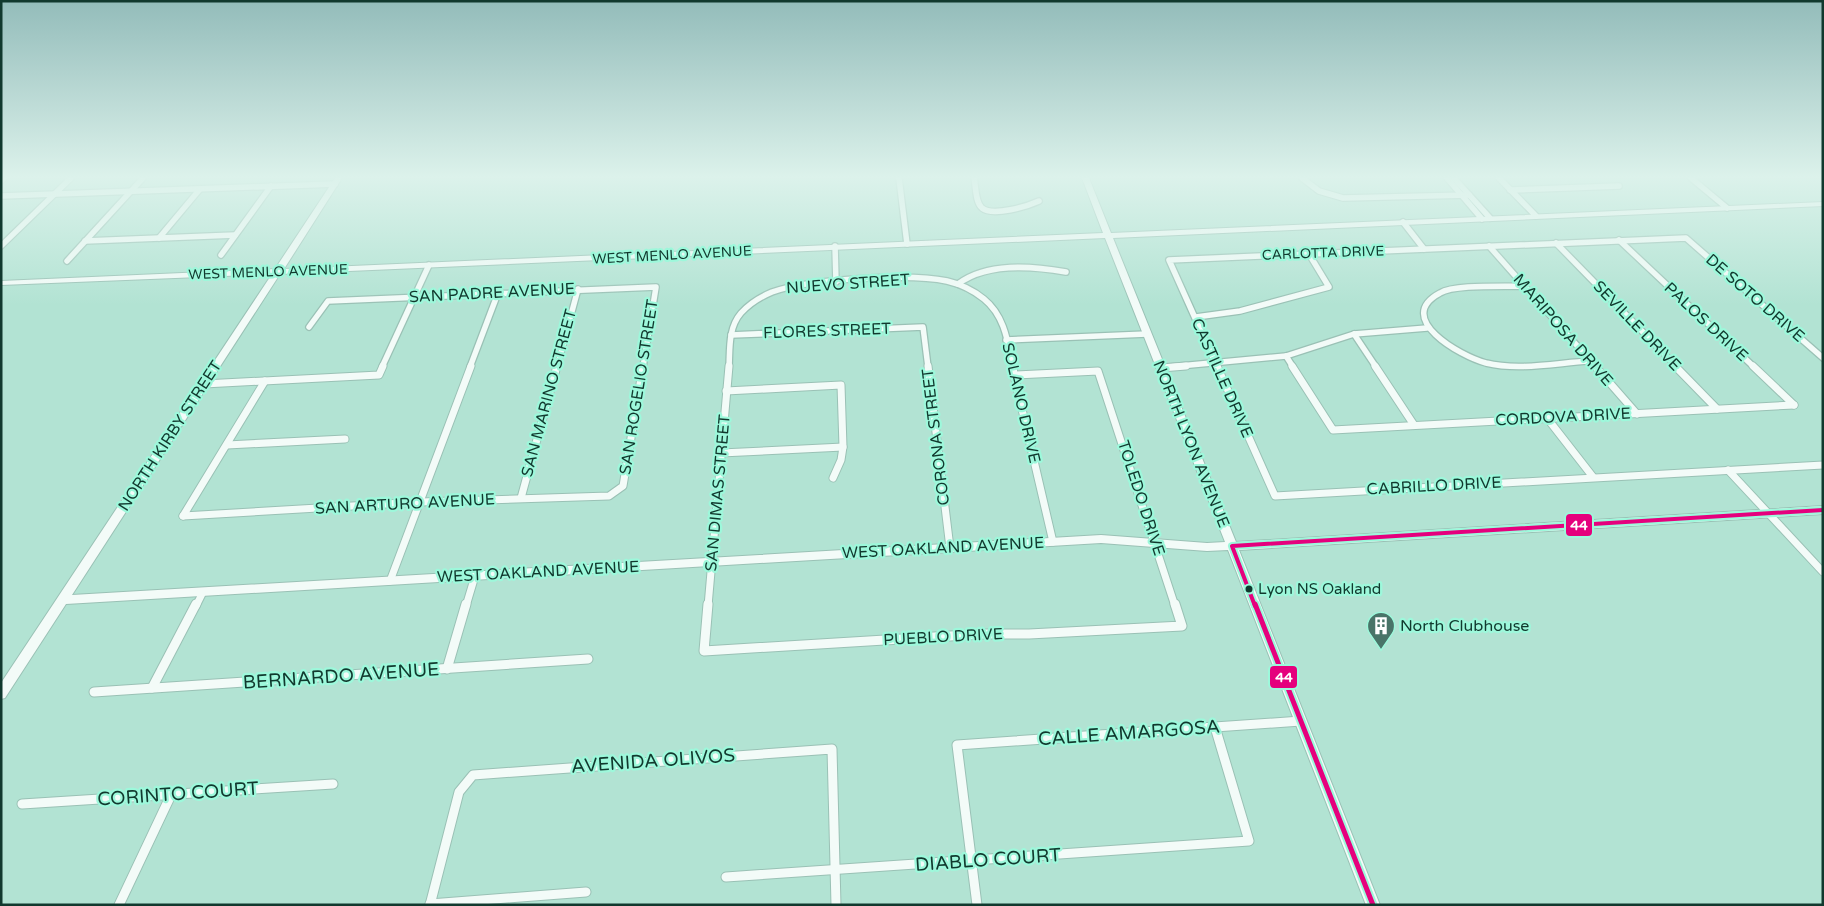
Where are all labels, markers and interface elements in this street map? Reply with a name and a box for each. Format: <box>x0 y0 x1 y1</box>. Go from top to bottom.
street label: WEST MENLO AVENUE <box>592 242 752 268</box>
street label: CARLOTTA DRIVE <box>1261 242 1385 264</box>
street label: DE SOTO DRIVE <box>1701 250 1809 346</box>
street label: WEST MENLO AVENUE <box>188 261 348 283</box>
street label: NUEVO STREET <box>786 270 911 298</box>
street label: MARIPOSA DRIVE <box>1509 270 1617 390</box>
street label: SEVILLE DRIVE <box>1589 277 1685 375</box>
street label: PALOS DRIVE <box>1660 278 1752 366</box>
street label: SAN PADRE AVENUE <box>408 279 576 307</box>
street label: SAN ROGELIO STREET <box>615 298 663 476</box>
street label: SAN MARINO STREET <box>517 307 581 479</box>
street label: CASTILLE DRIVE <box>1187 315 1257 441</box>
street label: FLORES STREET <box>763 319 892 343</box>
street label: SOLANO DRIVE <box>997 341 1045 465</box>
street label: NORTH KIRBY STREET <box>114 357 226 515</box>
street label: NORTH LYON AVENUE <box>1148 358 1234 530</box>
street label: CORONA STREET <box>918 367 954 507</box>
street label: CORDOVA DRIVE <box>1495 403 1631 431</box>
street label: SAN DIMAS STREET <box>701 414 735 572</box>
street label: TOLEDO DRIVE <box>1113 438 1169 558</box>
street label: CABRILLO DRIVE <box>1366 472 1502 500</box>
street label: SAN ARTURO AVENUE <box>314 489 496 519</box>
line badge: 44 <box>1565 513 1593 537</box>
text: 44 <box>1570 517 1588 534</box>
street label: WEST OAKLAND AVENUE <box>841 533 1045 563</box>
street label: WEST OAKLAND AVENUE <box>436 557 640 587</box>
place label: Lyon NS Oakland <box>1258 580 1381 598</box>
marker: Lyon NS Oakland <box>1244 584 1254 594</box>
building icon: North Clubhouse <box>1366 611 1396 650</box>
place label: North Clubhouse <box>1400 616 1529 636</box>
street label: PUEBLO DRIVE <box>883 624 1003 650</box>
street label: BERNARDO AVENUE <box>242 658 440 694</box>
line badge: 44 <box>1269 665 1298 689</box>
text: 44 <box>1275 669 1293 686</box>
street label: CALLE AMARGOSA <box>1037 716 1221 750</box>
street label: AVENIDA OLIVOS <box>570 744 736 778</box>
street label: CORINTO COURT <box>97 777 260 811</box>
street label: DIABLO COURT <box>914 844 1062 876</box>

